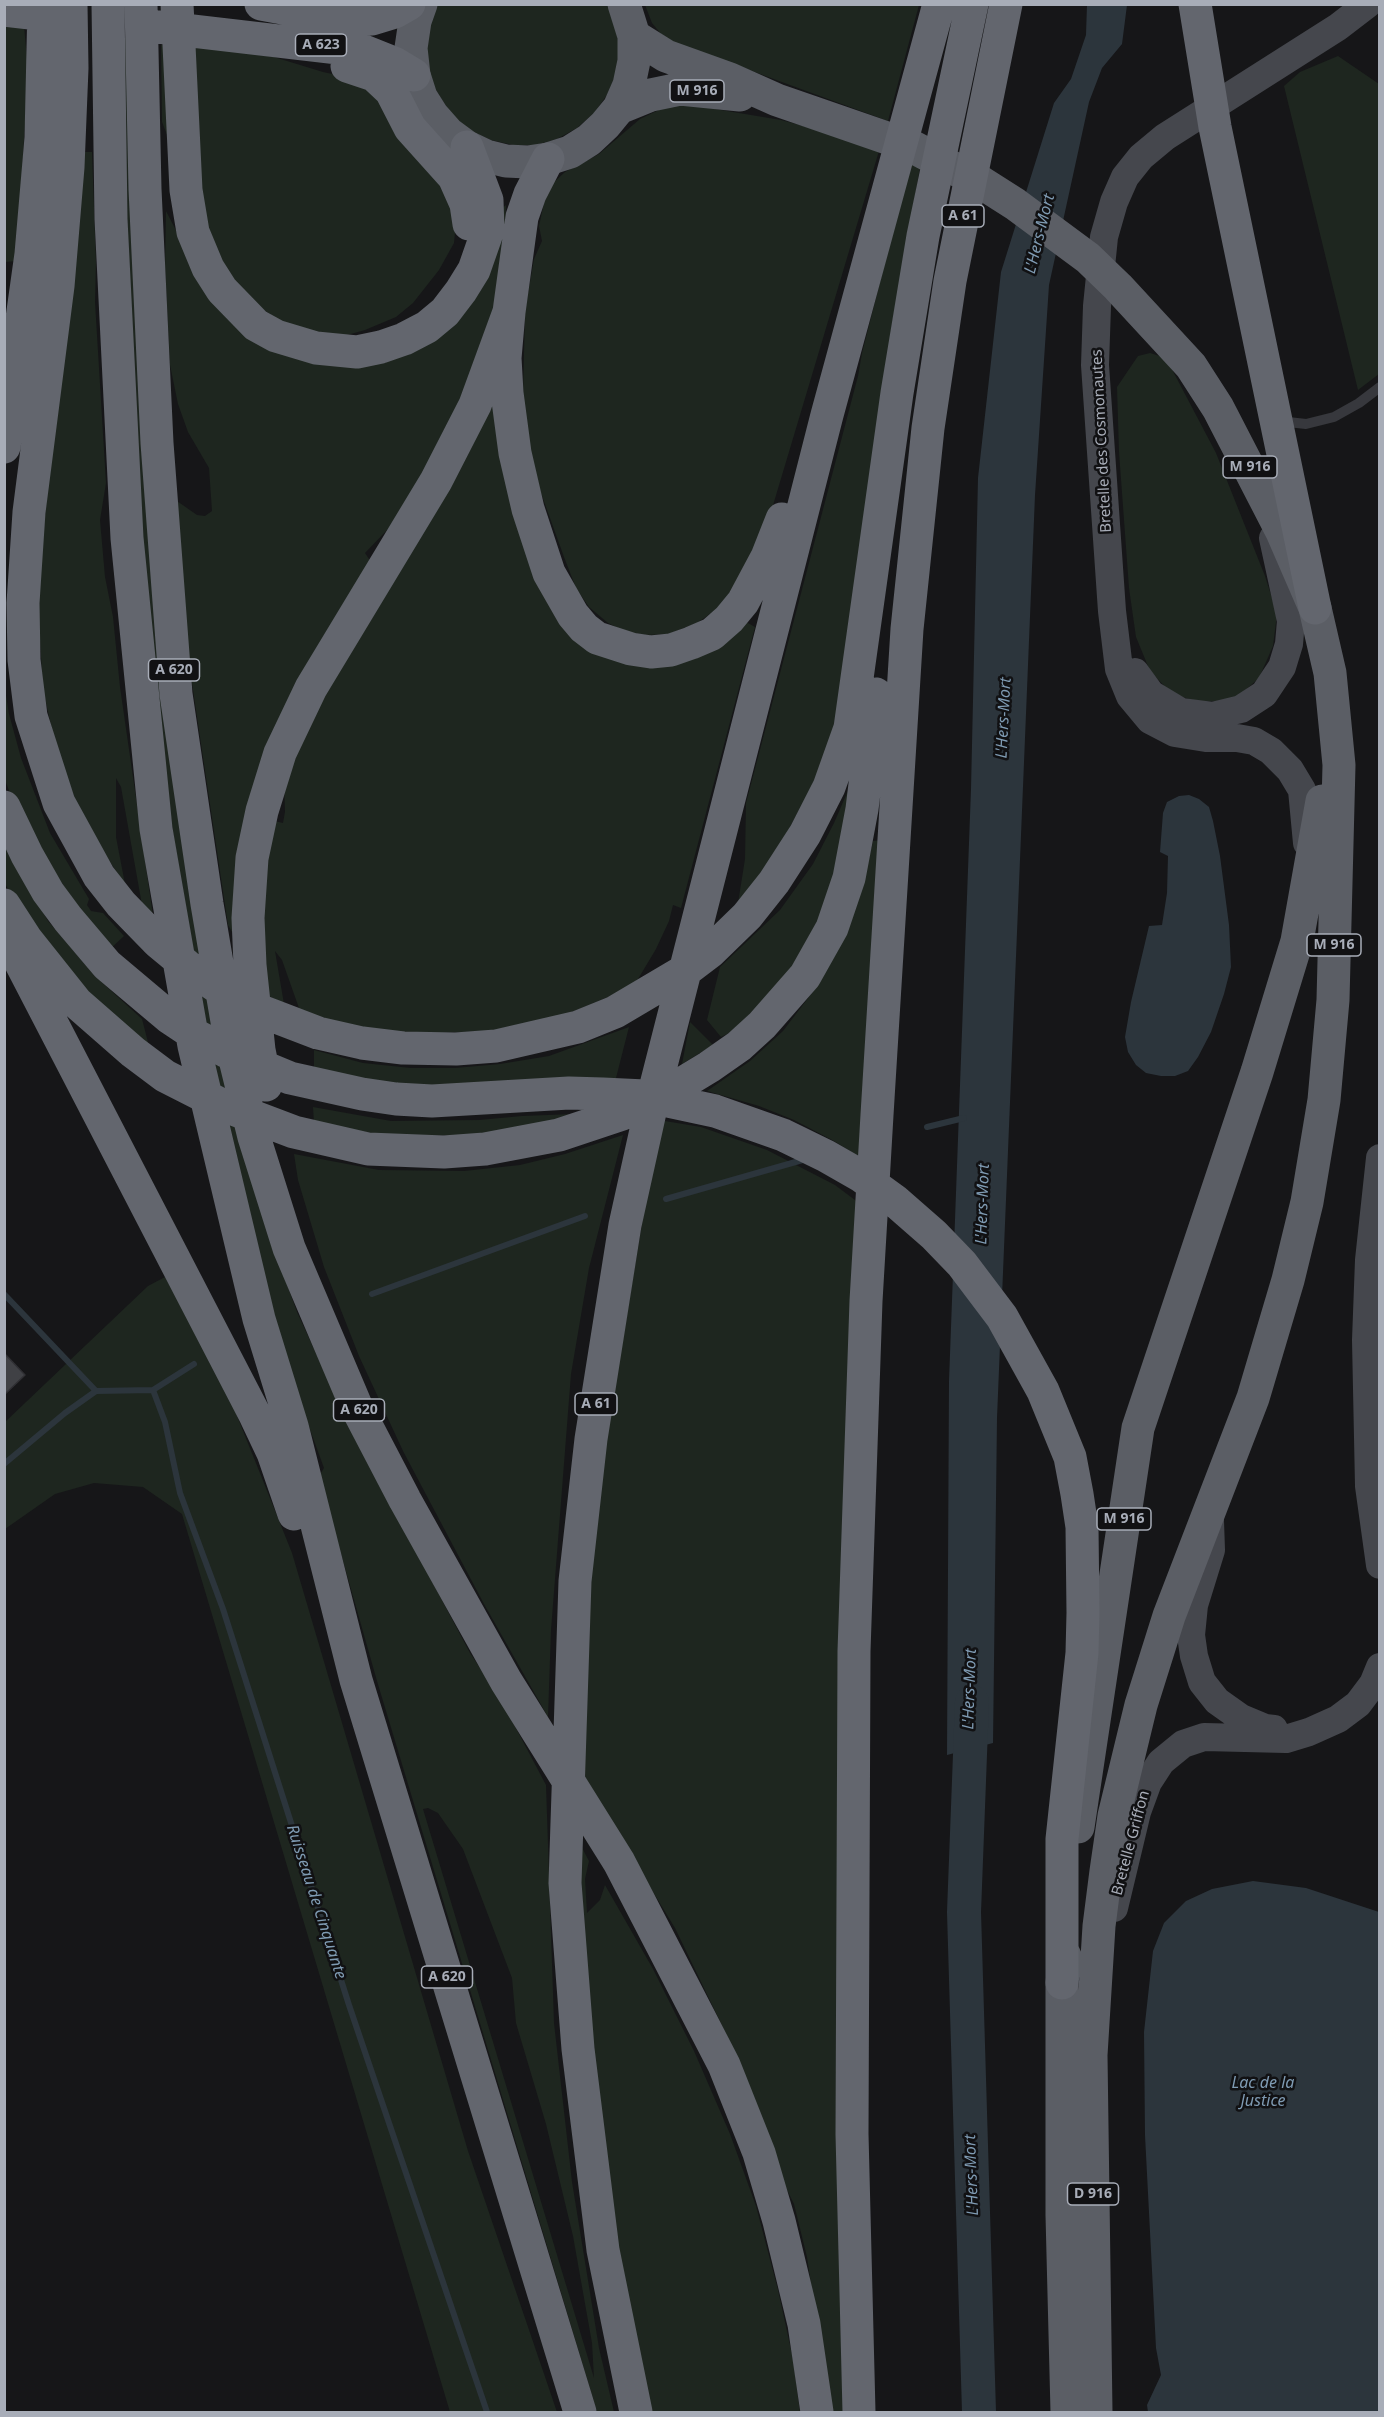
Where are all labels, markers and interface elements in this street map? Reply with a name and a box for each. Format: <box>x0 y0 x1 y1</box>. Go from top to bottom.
road number: A 623 <box>296 34 346 56</box>
road number: M 916 <box>670 80 724 102</box>
water label: L'Hers-Mort <box>1021 192 1059 276</box>
road number: A 61 <box>942 205 984 227</box>
street label: Bretelle des Cosmonautes <box>1088 349 1116 533</box>
road number: M 916 <box>1223 456 1277 478</box>
road number: A 620 <box>148 659 200 681</box>
water label: L'Hers-Mort <box>992 677 1016 759</box>
road number: M 916 <box>1307 934 1361 956</box>
water label: L'Hers-Mort <box>972 1163 994 1245</box>
road number: A 61 <box>575 1393 617 1415</box>
road number: A 620 <box>334 1399 385 1421</box>
road number: M 916 <box>1097 1508 1151 1530</box>
water label: L'Hers-Mort <box>959 1648 981 1730</box>
street label: Bretelle Griffon <box>1108 1789 1154 1897</box>
water label: Ruisseau de Cinquante <box>282 1822 350 1982</box>
road number: A 620 <box>422 1966 472 1988</box>
water label: Lac de la Justice <box>1232 2073 1294 2111</box>
water label: L'Hers-Mort <box>961 2134 983 2216</box>
road number: D 916 <box>1068 2183 1118 2205</box>

